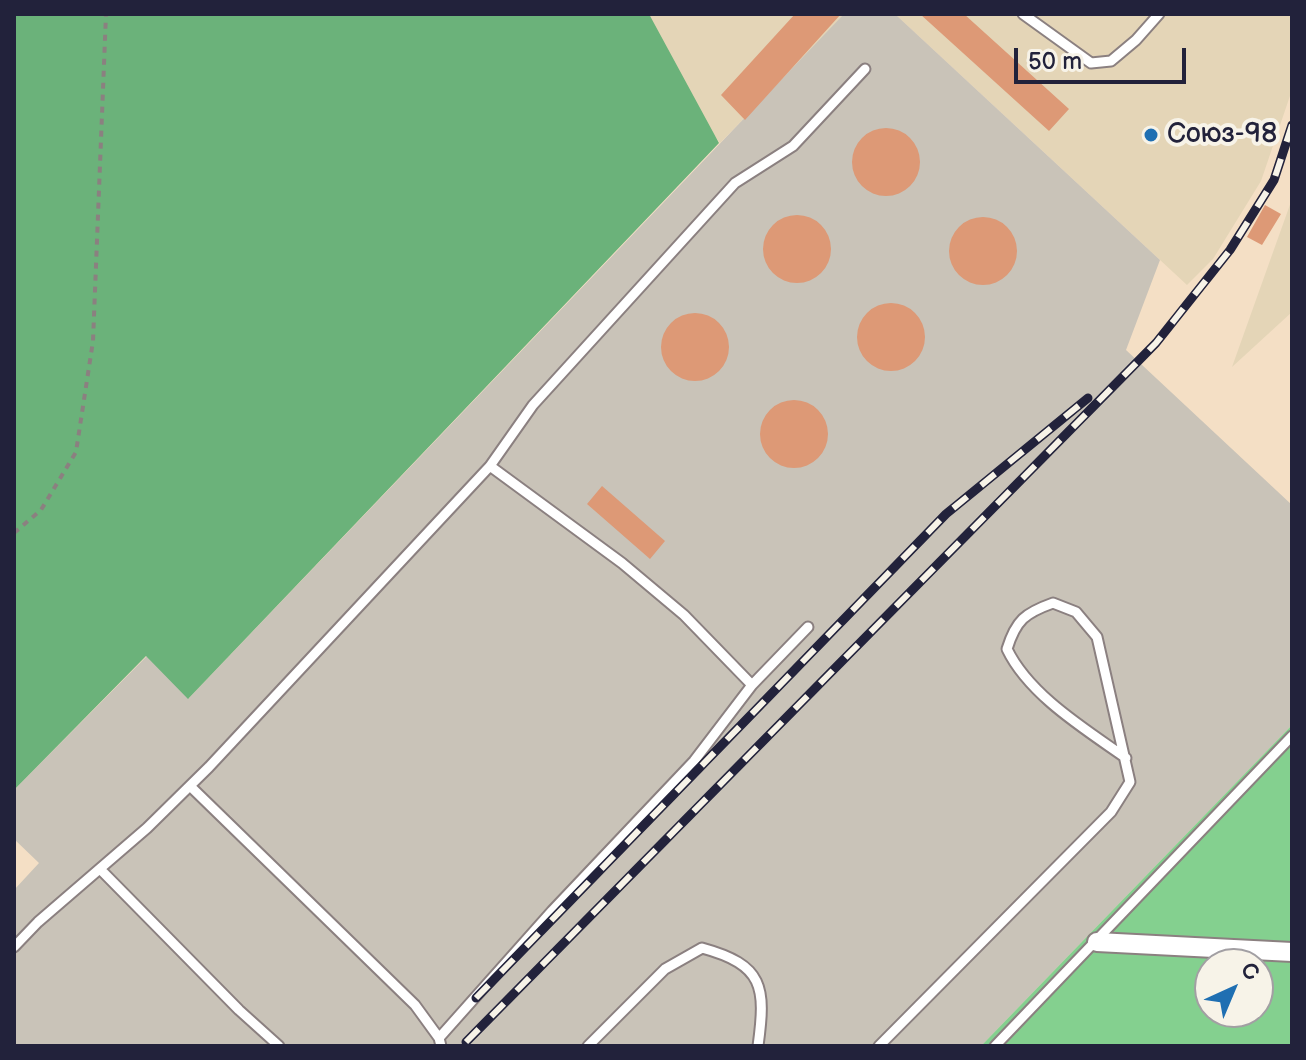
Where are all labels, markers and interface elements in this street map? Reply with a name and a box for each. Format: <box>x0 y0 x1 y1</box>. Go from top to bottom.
scale bar <box>1018 32 1190 82</box>
text: 50 m <box>1028 47 1082 76</box>
place label: Союз-98 <box>1167 118 1277 152</box>
marker: Союз-98 <box>1142 126 1160 144</box>
north arrow <box>1194 948 1274 1028</box>
text: С <box>1235 957 1265 987</box>

